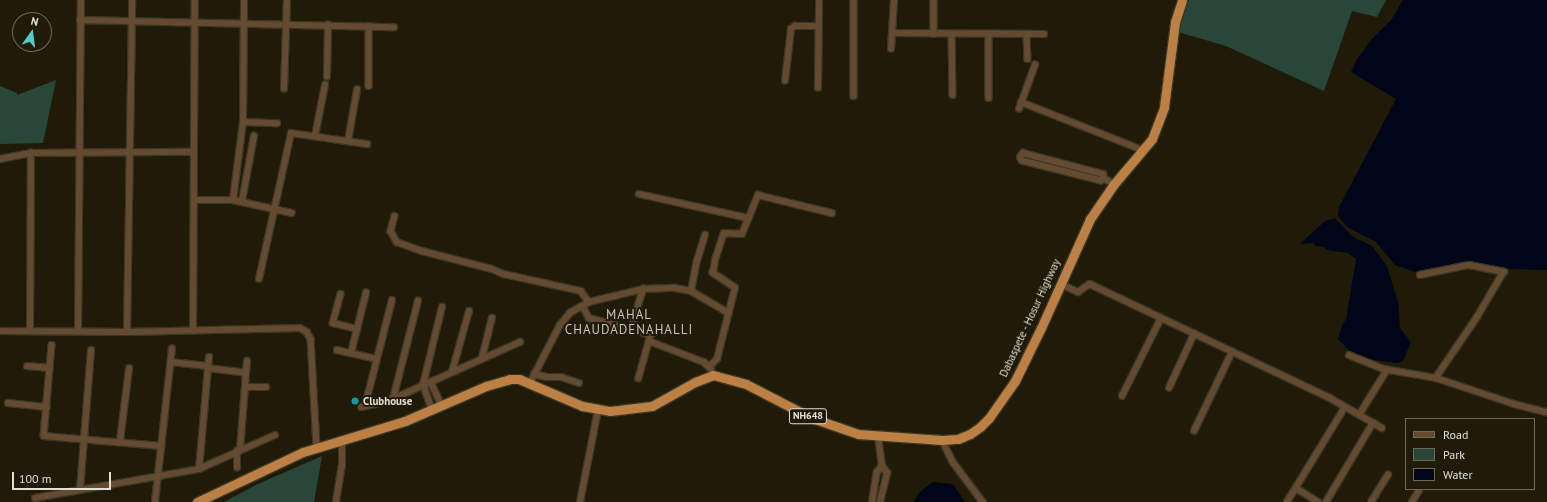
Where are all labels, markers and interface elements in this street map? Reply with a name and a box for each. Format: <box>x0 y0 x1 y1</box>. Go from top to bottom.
north arrow <box>12 12 52 52</box>
text: N <box>29 14 40 29</box>
street label: Dabaspete - Hosur Highway <box>996 256 1064 380</box>
district label: MAHAL CHAUDADENAHALLI <box>565 308 693 339</box>
place label: Clubhouse <box>363 394 412 408</box>
marker: Clubhouse <box>350 396 360 406</box>
road number: NH648 <box>788 408 828 424</box>
legend <box>1405 418 1535 490</box>
text: Road <box>1443 427 1468 442</box>
text: Park <box>1443 447 1465 462</box>
scale bar <box>14 464 113 490</box>
text: Water <box>1443 467 1473 482</box>
text: 100 m <box>19 471 52 486</box>

